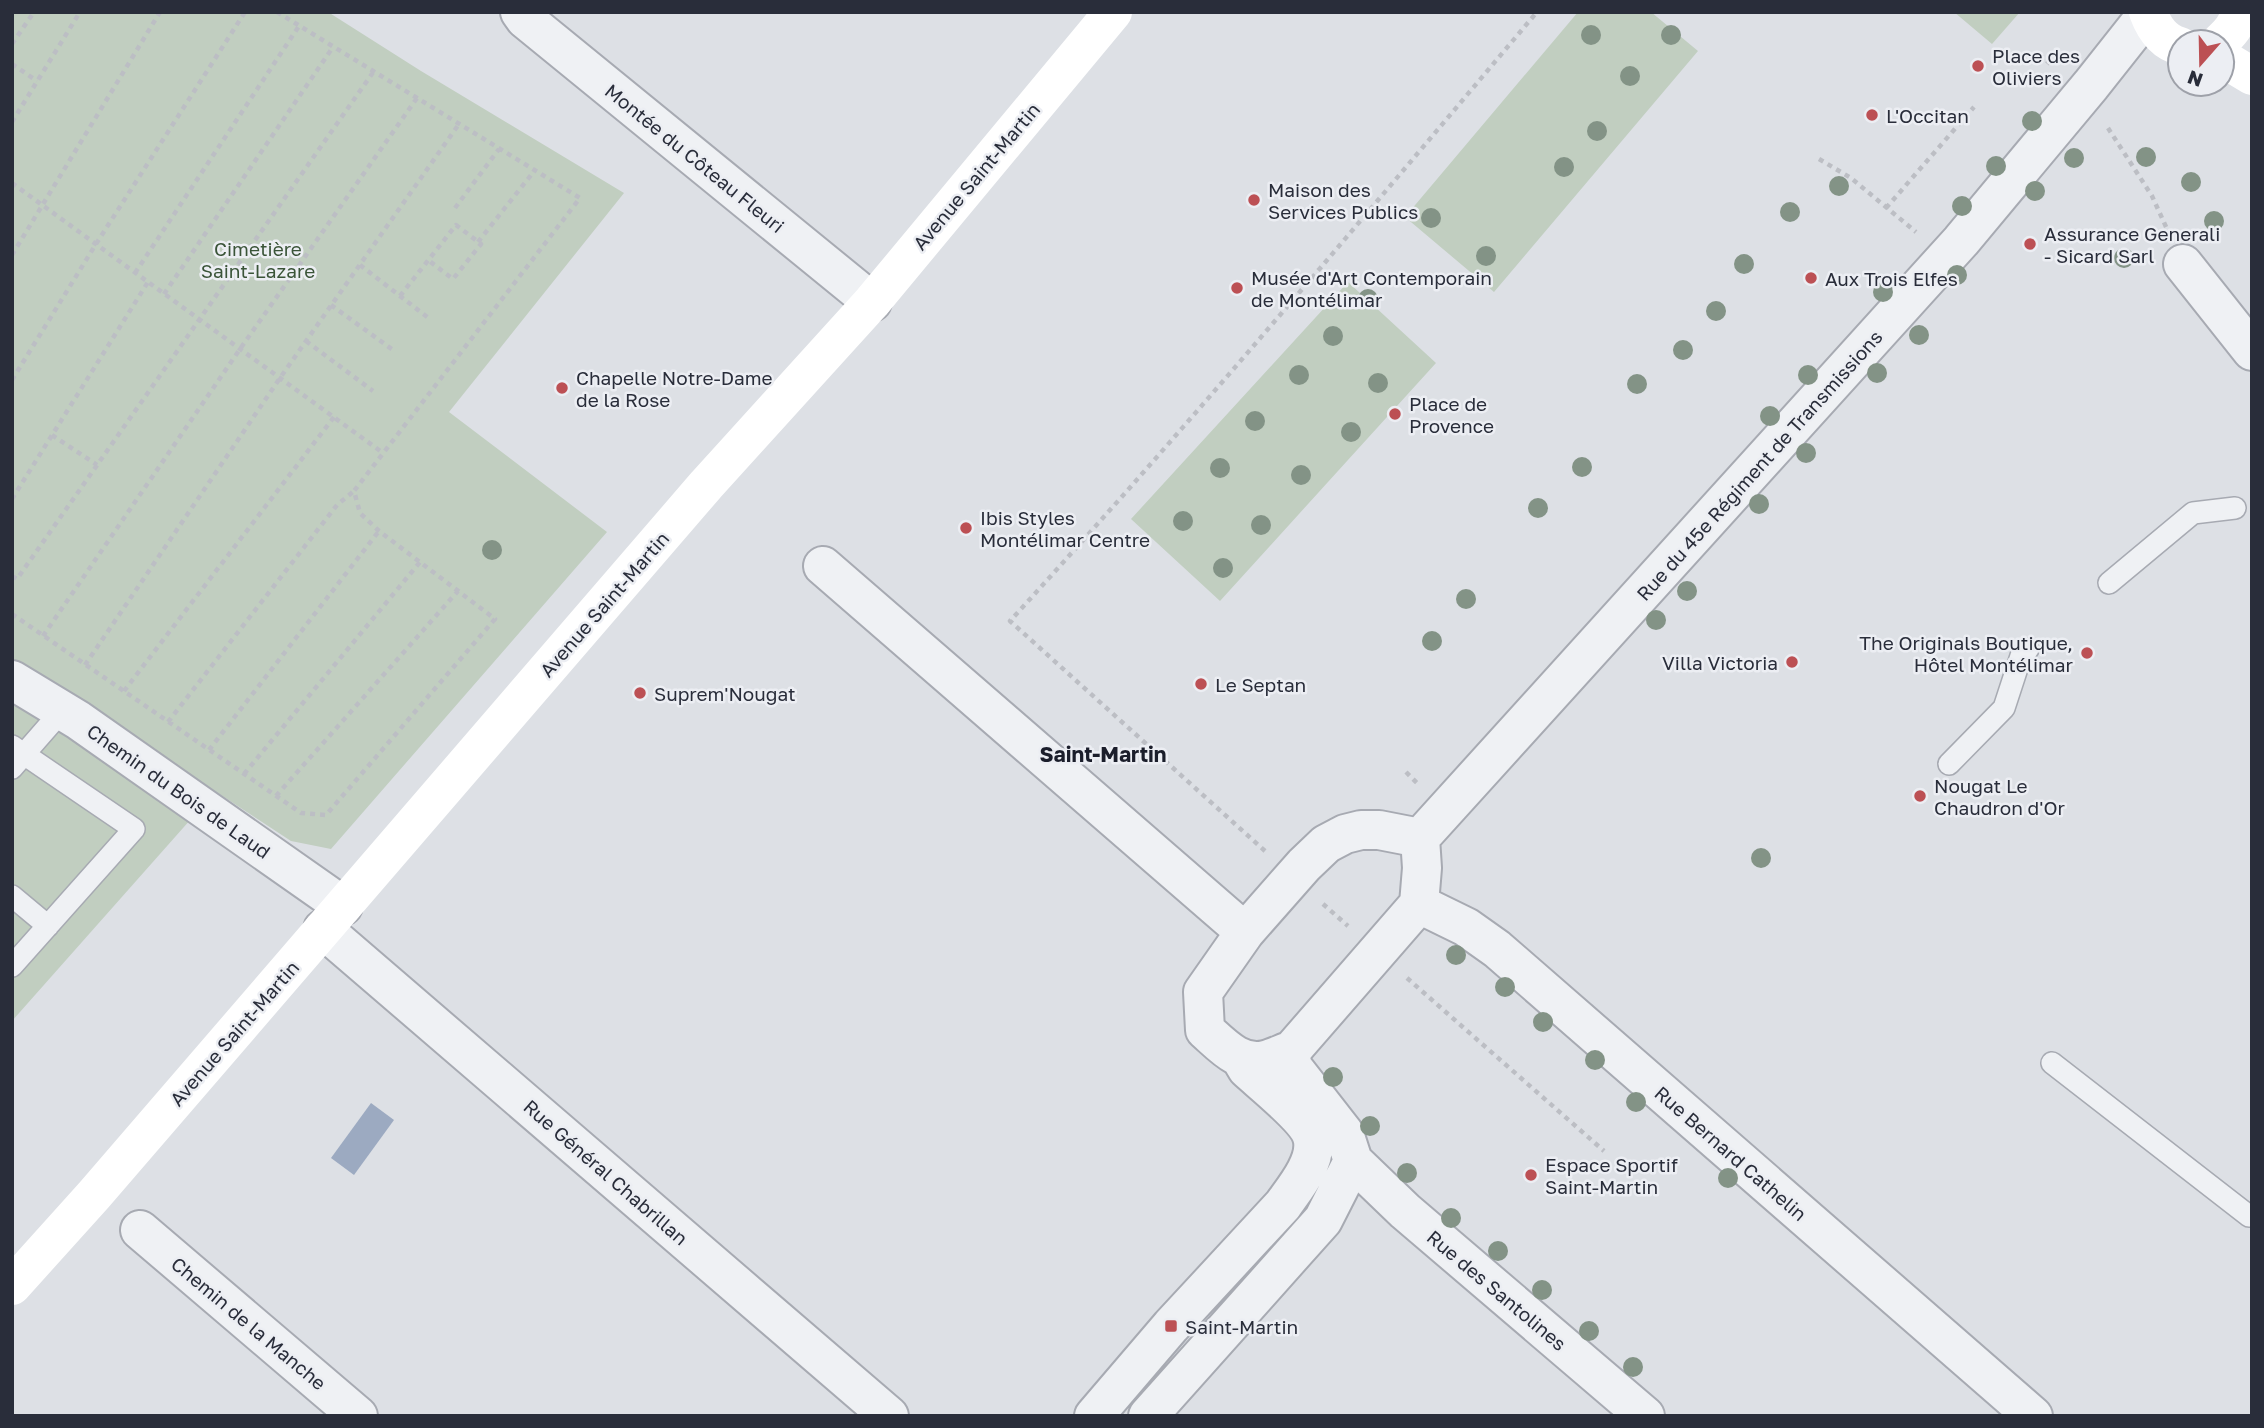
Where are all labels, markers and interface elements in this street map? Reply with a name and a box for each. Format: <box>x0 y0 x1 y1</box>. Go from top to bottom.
north arrow <box>2166 28 2236 98</box>
place label: Place des Oliviers <box>1992 44 2080 89</box>
marker: Place des Oliviers <box>1970 58 1986 74</box>
text: N <box>2184 66 2206 93</box>
street label: Montée du Côteau Fleuri <box>601 79 789 237</box>
street label: Avenue Saint-Martin <box>908 98 1044 254</box>
place label: L'Occitan <box>1886 104 1969 127</box>
marker: L'Occitan <box>1864 107 1880 123</box>
place label: Maison des Services Publics <box>1268 178 1418 223</box>
marker: Maison des Services Publics <box>1246 192 1262 208</box>
place label: Assurance Generali - Sicard Sarl <box>2044 222 2220 267</box>
marker: Assurance Generali - Sicard Sarl <box>2022 236 2038 252</box>
park label: Cimetière Saint-Lazare <box>201 237 315 282</box>
place label: Musée d'Art Contemporain de Montélimar <box>1251 266 1492 311</box>
place label: Aux Trois Elfes <box>1825 267 1958 290</box>
marker: Aux Trois Elfes <box>1803 270 1819 286</box>
marker: Musée d'Art Contemporain de Montélimar <box>1229 280 1245 296</box>
street label: Rue du 45e Régiment de Transmissions <box>1631 325 1887 605</box>
place label: Chapelle Notre-Dame de la Rose <box>576 366 773 411</box>
marker: Chapelle Notre-Dame de la Rose <box>554 380 570 396</box>
place label: Place de Provence <box>1409 392 1494 437</box>
marker: Place de Provence <box>1387 406 1403 422</box>
place label: Ibis Styles Montélimar Centre <box>980 506 1150 551</box>
marker: Ibis Styles Montélimar Centre <box>958 520 974 536</box>
street label: Avenue Saint-Martin <box>535 527 673 681</box>
place label: The Originals Boutique, Hôtel Montélimar <box>1859 631 2074 676</box>
marker: The Originals Boutique, Hôtel Montélimar <box>2079 645 2095 661</box>
place label: Villa Victoria <box>1662 651 1778 674</box>
marker: Villa Victoria <box>1784 654 1800 670</box>
place label: Le Septan <box>1215 673 1306 696</box>
marker: Le Septan <box>1193 676 1209 692</box>
place label: Suprem'Nougat <box>654 682 796 705</box>
marker: Suprem'Nougat <box>632 685 648 701</box>
street label: Chemin du Bois de Laud <box>83 719 275 863</box>
district label: Saint-Martin <box>1039 741 1167 767</box>
place label: Nougat Le Chaudron d'Or <box>1934 774 2066 819</box>
marker: Nougat Le Chaudron d'Or <box>1912 788 1928 804</box>
street label: Avenue Saint-Martin <box>165 956 303 1110</box>
street label: Rue Bernard Cathelin <box>1650 1081 1812 1225</box>
street label: Rue Général Chabrillan <box>519 1094 693 1250</box>
place label: Espace Sportif Saint-Martin <box>1545 1153 1678 1198</box>
marker: Espace Sportif Saint-Martin <box>1523 1167 1539 1183</box>
street label: Rue des Santolines <box>1423 1225 1571 1355</box>
street label: Chemin de la Manche <box>167 1252 331 1394</box>
place label: Saint-Martin <box>1185 1315 1298 1338</box>
marker: Saint-Martin <box>1163 1318 1179 1334</box>

